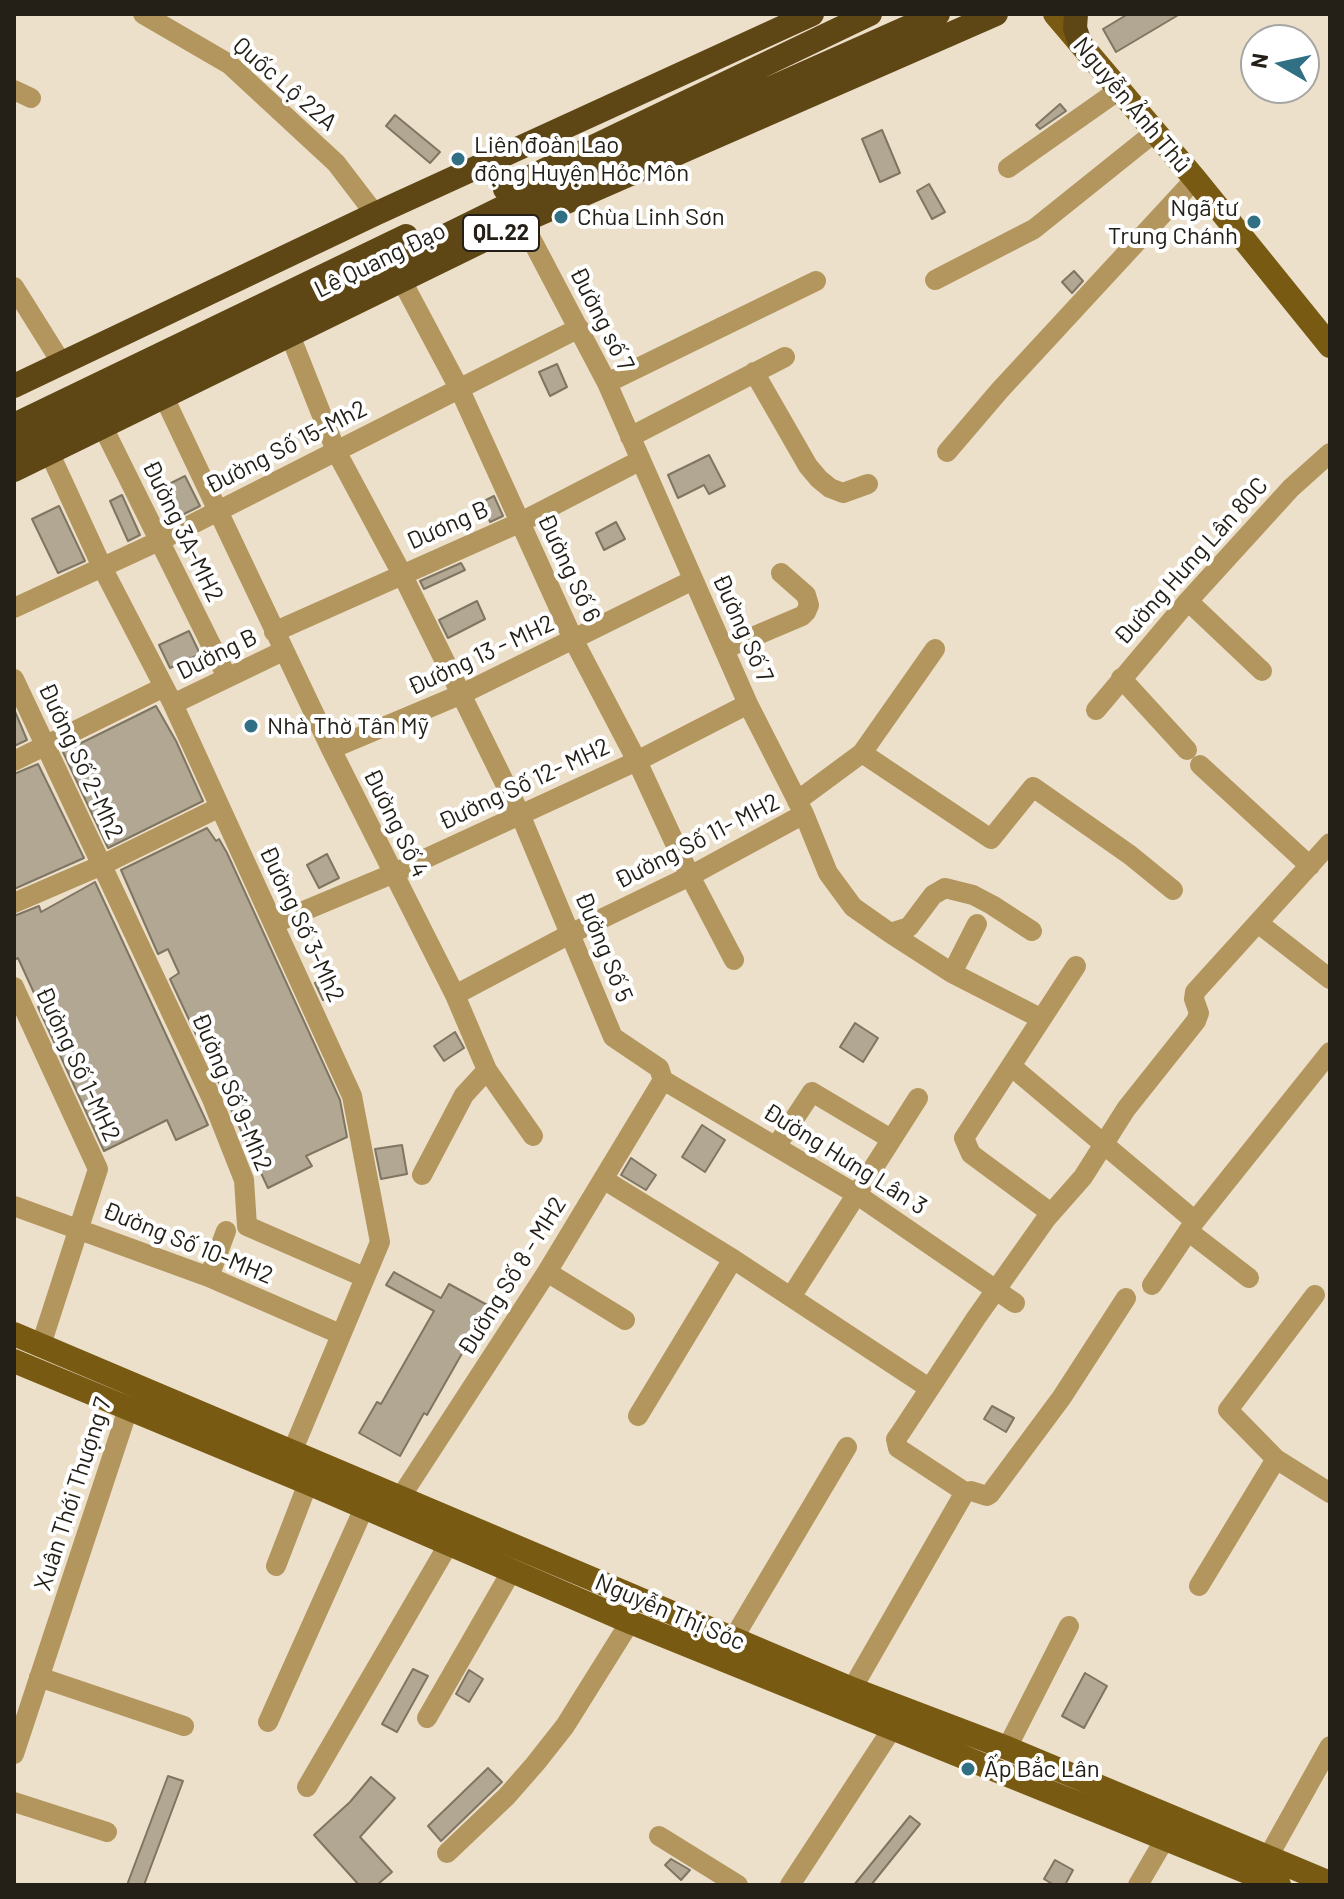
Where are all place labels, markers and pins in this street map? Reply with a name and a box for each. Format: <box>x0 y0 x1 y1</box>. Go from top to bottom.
place label: Liên đoàn Lao động Huyện Hóc Môn <box>474 131 689 187</box>
marker: Liên đoàn Lao động Huyện Hóc Môn <box>449 150 467 168</box>
place label: Ngã tư Trung Chánh <box>1108 194 1238 250</box>
place label: Chùa Linh Sơn <box>577 203 725 231</box>
marker: Chùa Linh Sơn <box>552 208 570 226</box>
marker: Ngã tư Trung Chánh <box>1245 213 1263 231</box>
place label: Nhà Thờ Tân Mỹ <box>267 712 429 740</box>
marker: Nhà Thờ Tân Mỹ <box>242 717 260 735</box>
place label: Ấp Bắc Lân <box>984 1755 1100 1783</box>
marker: Ấp Bắc Lân <box>959 1760 977 1778</box>

